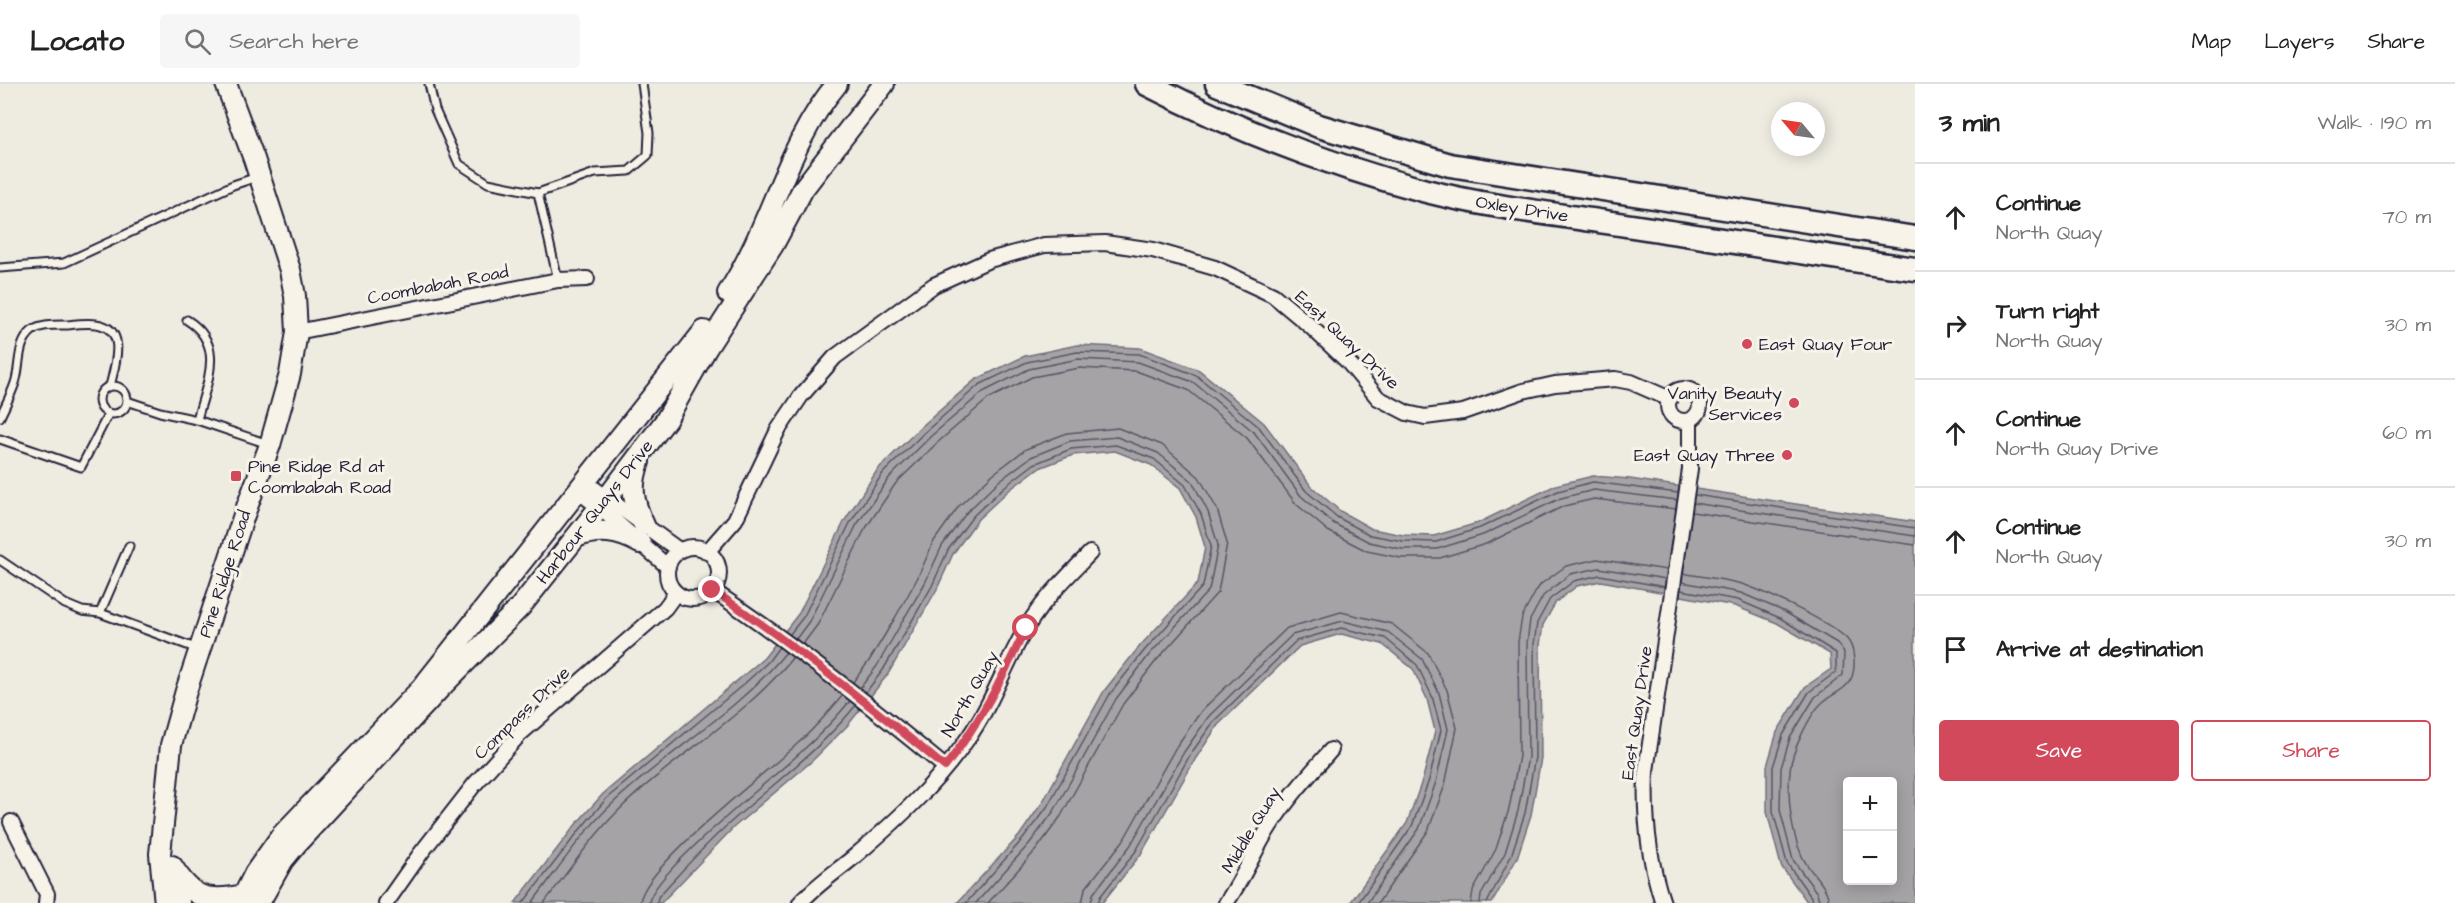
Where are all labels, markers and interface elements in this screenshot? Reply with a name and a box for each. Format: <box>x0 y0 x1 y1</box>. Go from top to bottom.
search box <box>160 14 580 68</box>
text: Locato <box>30 22 124 61</box>
icon: search <box>181 25 214 58</box>
text: Search here <box>229 26 359 57</box>
text: Map <box>2191 27 2231 56</box>
text: Layers <box>2264 27 2334 56</box>
text: Share <box>2367 27 2425 56</box>
north arrow <box>1771 102 1825 156</box>
text: 3 min <box>1939 105 2000 141</box>
text: Walk · 190 m <box>2318 109 2431 137</box>
text: Continue <box>1996 188 2081 219</box>
street label: Oxley Drive <box>1474 189 1570 230</box>
icon: ahead <box>1939 201 1972 234</box>
text: 70 m <box>2383 203 2431 231</box>
text: North Quay <box>1996 219 2102 247</box>
street label: Coombabah Road <box>365 259 511 311</box>
street label: East Quay Drive <box>1288 285 1405 396</box>
text: Turn right <box>1996 296 2099 327</box>
icon: right <box>1939 309 1972 342</box>
text: 30 m <box>2385 311 2431 339</box>
text: North Quay <box>1996 327 2102 355</box>
place label: East Quay Four <box>1759 332 1892 358</box>
marker: East Quay Four <box>1740 337 1754 351</box>
place label: Vanity Beauty Services <box>1667 381 1782 427</box>
marker: Vanity Beauty Services <box>1787 396 1801 410</box>
text: Continue <box>1996 404 2081 435</box>
icon: ahead <box>1939 417 1972 450</box>
text: 60 m <box>2382 419 2431 447</box>
street label: Harbour Quays Drive <box>531 434 660 590</box>
text: North Quay Drive <box>1996 435 2159 463</box>
place label: East Quay Three <box>1634 443 1775 469</box>
marker: East Quay Three <box>1780 448 1794 462</box>
place label: Pine Ridge Rd at Coombabah Road <box>248 454 391 500</box>
marker: Pine Ridge Rd at Coombabah Road <box>229 469 243 483</box>
street label: Pine Ridge Road <box>193 507 258 641</box>
text: Continue <box>1996 512 2081 543</box>
icon: ahead <box>1939 525 1972 558</box>
text: 30 m <box>2385 527 2431 555</box>
text: North Quay <box>1996 543 2102 571</box>
route end <box>698 576 724 602</box>
route start <box>1012 614 1038 640</box>
icon: arrive <box>1939 633 1972 666</box>
text: Arrive at destination <box>1996 634 2203 665</box>
street label: East Quay Drive <box>1615 644 1660 782</box>
street label: North Quay <box>935 646 1006 742</box>
street label: Compass Drive <box>468 661 576 765</box>
button: Save <box>1939 720 2179 781</box>
button: Share <box>2191 720 2431 781</box>
map controls <box>1843 777 1897 885</box>
button: + <box>1843 777 1897 831</box>
street label: Middle Quay <box>1215 782 1288 878</box>
button: − <box>1843 831 1897 885</box>

